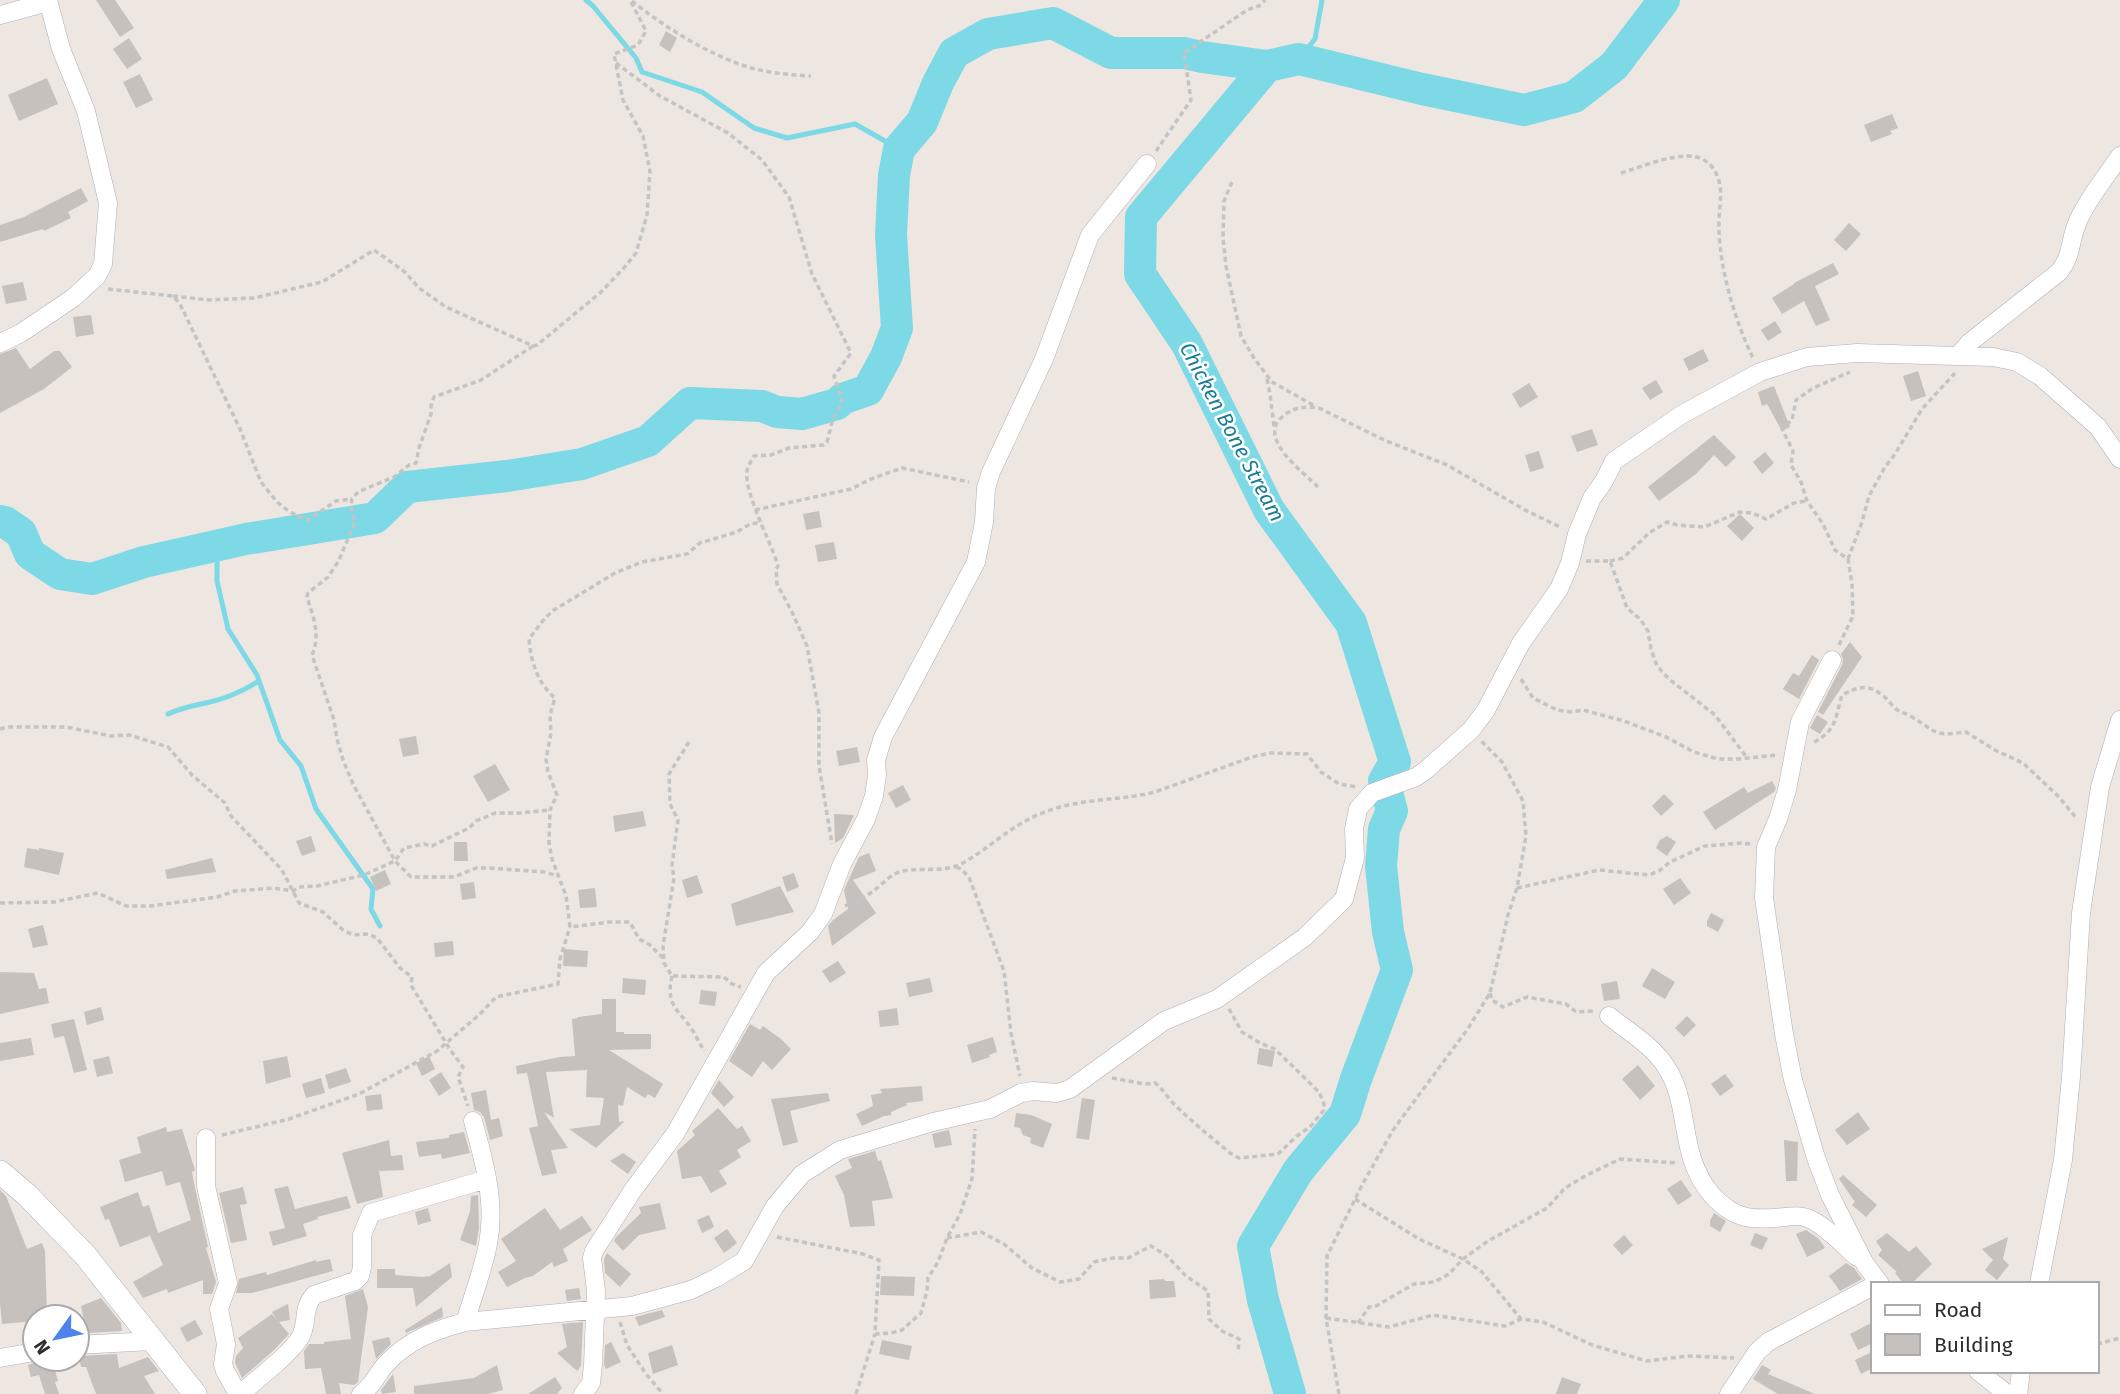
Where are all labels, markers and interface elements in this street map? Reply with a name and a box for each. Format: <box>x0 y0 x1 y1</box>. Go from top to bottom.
water label: Chicken Bone Stream <box>1174 338 1290 526</box>
legend <box>1871 1282 2099 1373</box>
text: Road <box>1934 1297 1982 1323</box>
north arrow <box>21 1303 91 1373</box>
text: Building <box>1934 1332 2013 1358</box>
text: N <box>29 1335 55 1359</box>

